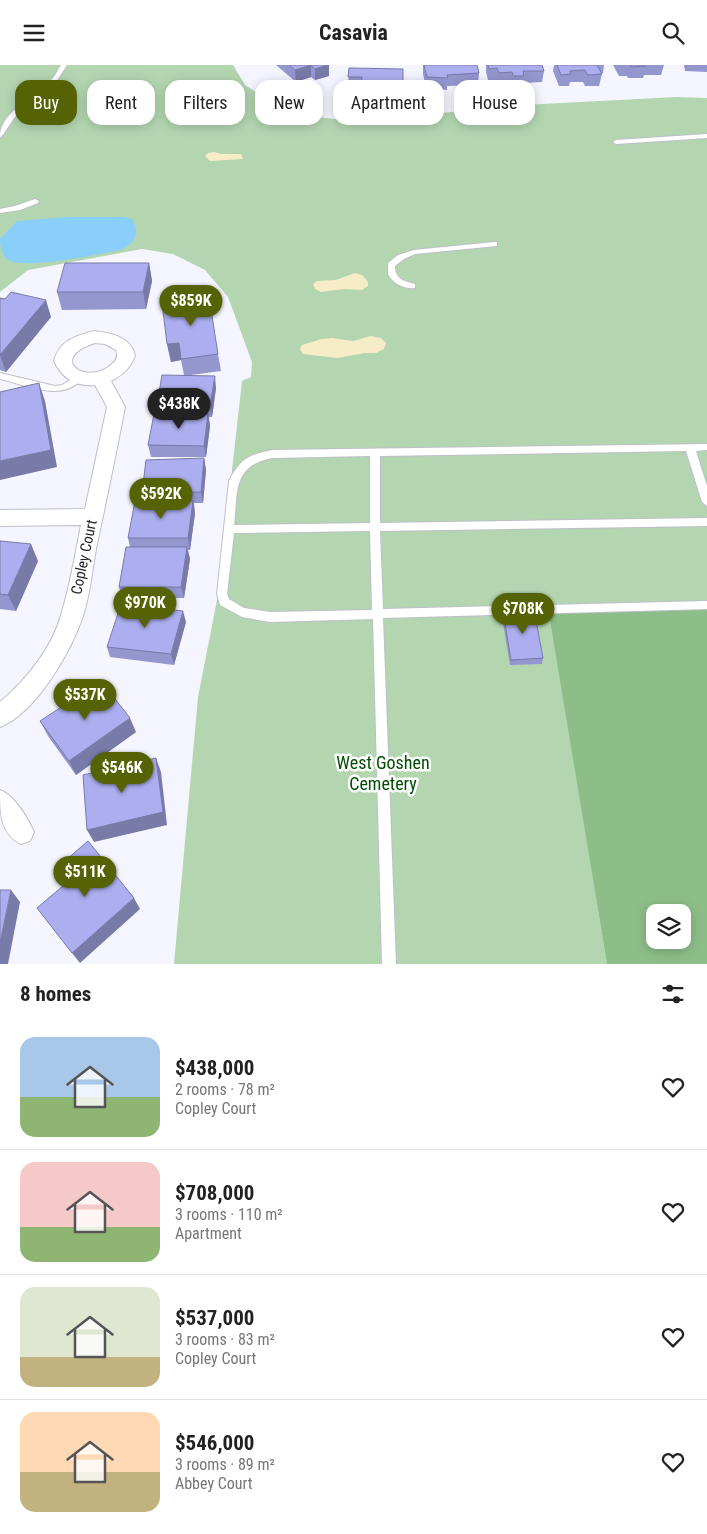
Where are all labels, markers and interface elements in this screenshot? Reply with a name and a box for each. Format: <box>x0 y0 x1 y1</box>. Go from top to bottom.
icon: menu <box>20 19 48 47</box>
icon: search <box>659 19 687 47</box>
text: Casavia <box>319 20 388 45</box>
chip: Buy <box>15 80 77 125</box>
chip: Rent <box>87 80 155 125</box>
chip: Filters <box>165 80 245 125</box>
chip: New <box>255 80 323 125</box>
chip: Apartment <box>333 80 444 125</box>
chip: House <box>454 80 535 125</box>
pin: $859K <box>156 285 226 327</box>
text: $859K <box>170 291 212 310</box>
pin: $438K <box>144 387 214 430</box>
text: $438K <box>158 394 200 413</box>
pin: $592K <box>126 477 196 520</box>
text: $592K <box>140 484 182 503</box>
street label: Copley Court <box>67 518 101 596</box>
pin: $970K <box>110 587 180 629</box>
text: $970K <box>124 593 166 612</box>
pin: $708K <box>488 593 558 635</box>
text: $708K <box>502 599 544 618</box>
pin: $537K <box>50 679 120 721</box>
text: $537K <box>64 685 106 704</box>
pin: $546K <box>87 751 157 794</box>
park label: West Goshen Cemetery <box>336 752 430 794</box>
text: $546K <box>101 758 143 777</box>
pin: $511K <box>50 855 120 898</box>
text: $511K <box>64 862 106 881</box>
map controls <box>646 904 691 949</box>
button: layers <box>646 904 691 949</box>
icon: filters <box>659 980 687 1008</box>
text: 8 homes <box>20 982 91 1006</box>
text: $438,000 <box>175 1056 254 1080</box>
icon: home <box>60 1057 120 1117</box>
icon: heart <box>659 1073 687 1101</box>
text: 2 rooms · 78 m² <box>175 1080 275 1099</box>
text: Copley Court <box>175 1099 256 1118</box>
text: $708,000 <box>175 1181 254 1205</box>
icon: home <box>60 1182 120 1242</box>
icon: heart <box>659 1198 687 1226</box>
text: 3 rooms · 110 m² <box>175 1205 283 1224</box>
text: Apartment <box>175 1224 242 1243</box>
text: $537,000 <box>175 1306 254 1330</box>
icon: home <box>60 1307 120 1367</box>
icon: heart <box>659 1323 687 1351</box>
text: 3 rooms · 83 m² <box>175 1330 275 1349</box>
text: Copley Court <box>175 1349 256 1368</box>
text: $546,000 <box>175 1431 254 1455</box>
icon: home <box>60 1432 120 1492</box>
icon: heart <box>659 1448 687 1476</box>
text: 3 rooms · 89 m² <box>175 1455 275 1474</box>
text: Abbey Court <box>175 1474 253 1493</box>

